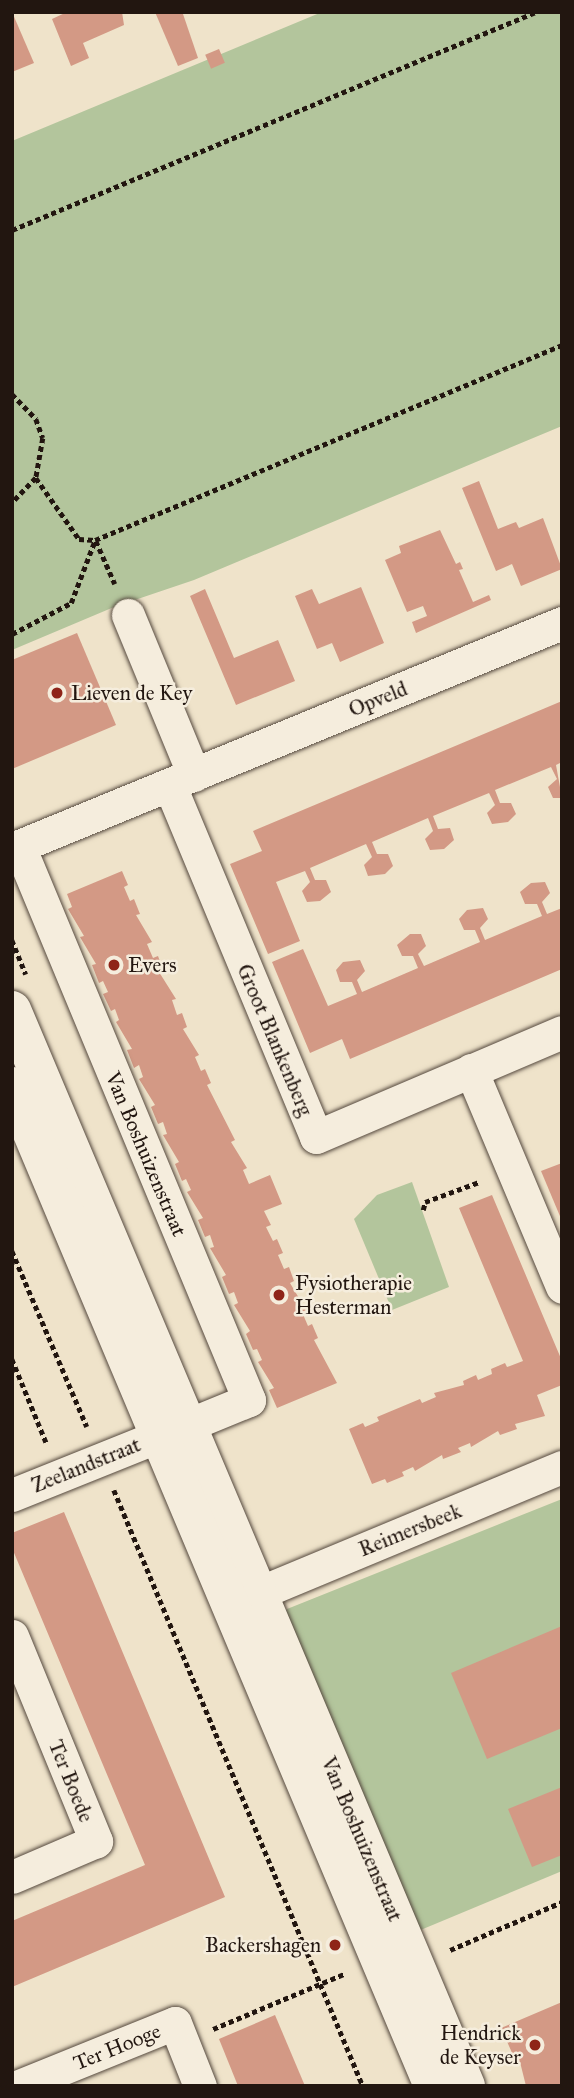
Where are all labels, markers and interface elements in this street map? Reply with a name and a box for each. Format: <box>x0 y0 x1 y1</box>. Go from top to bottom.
street label: Opveld <box>345 676 411 722</box>
place label: Lieven de Key <box>71 680 192 706</box>
marker: Lieven de Key <box>49 685 65 701</box>
place label: Evers <box>128 952 177 978</box>
marker: Evers <box>106 957 122 973</box>
street label: Groot Blankenberg <box>232 960 318 1120</box>
street label: Van Boshuizenstraat <box>100 1068 192 1240</box>
place label: Fysiotherapie Hesterman <box>295 1270 412 1320</box>
marker: Fysiotherapie Hesterman <box>269 1285 289 1305</box>
street label: Zeelandstraat <box>28 1432 144 1498</box>
street label: Reimersbeek <box>355 1498 465 1562</box>
street label: Ter Boede <box>43 1736 99 1826</box>
street label: Van Boshuizenstraat <box>316 1753 408 1925</box>
place label: Backershagen <box>205 1932 321 1958</box>
marker: Backershagen <box>327 1937 343 1953</box>
street label: Ter Hooge <box>70 2018 164 2076</box>
place label: Hendrick de Keyser <box>440 2020 521 2070</box>
marker: Hendrick de Keyser <box>527 2037 543 2053</box>

